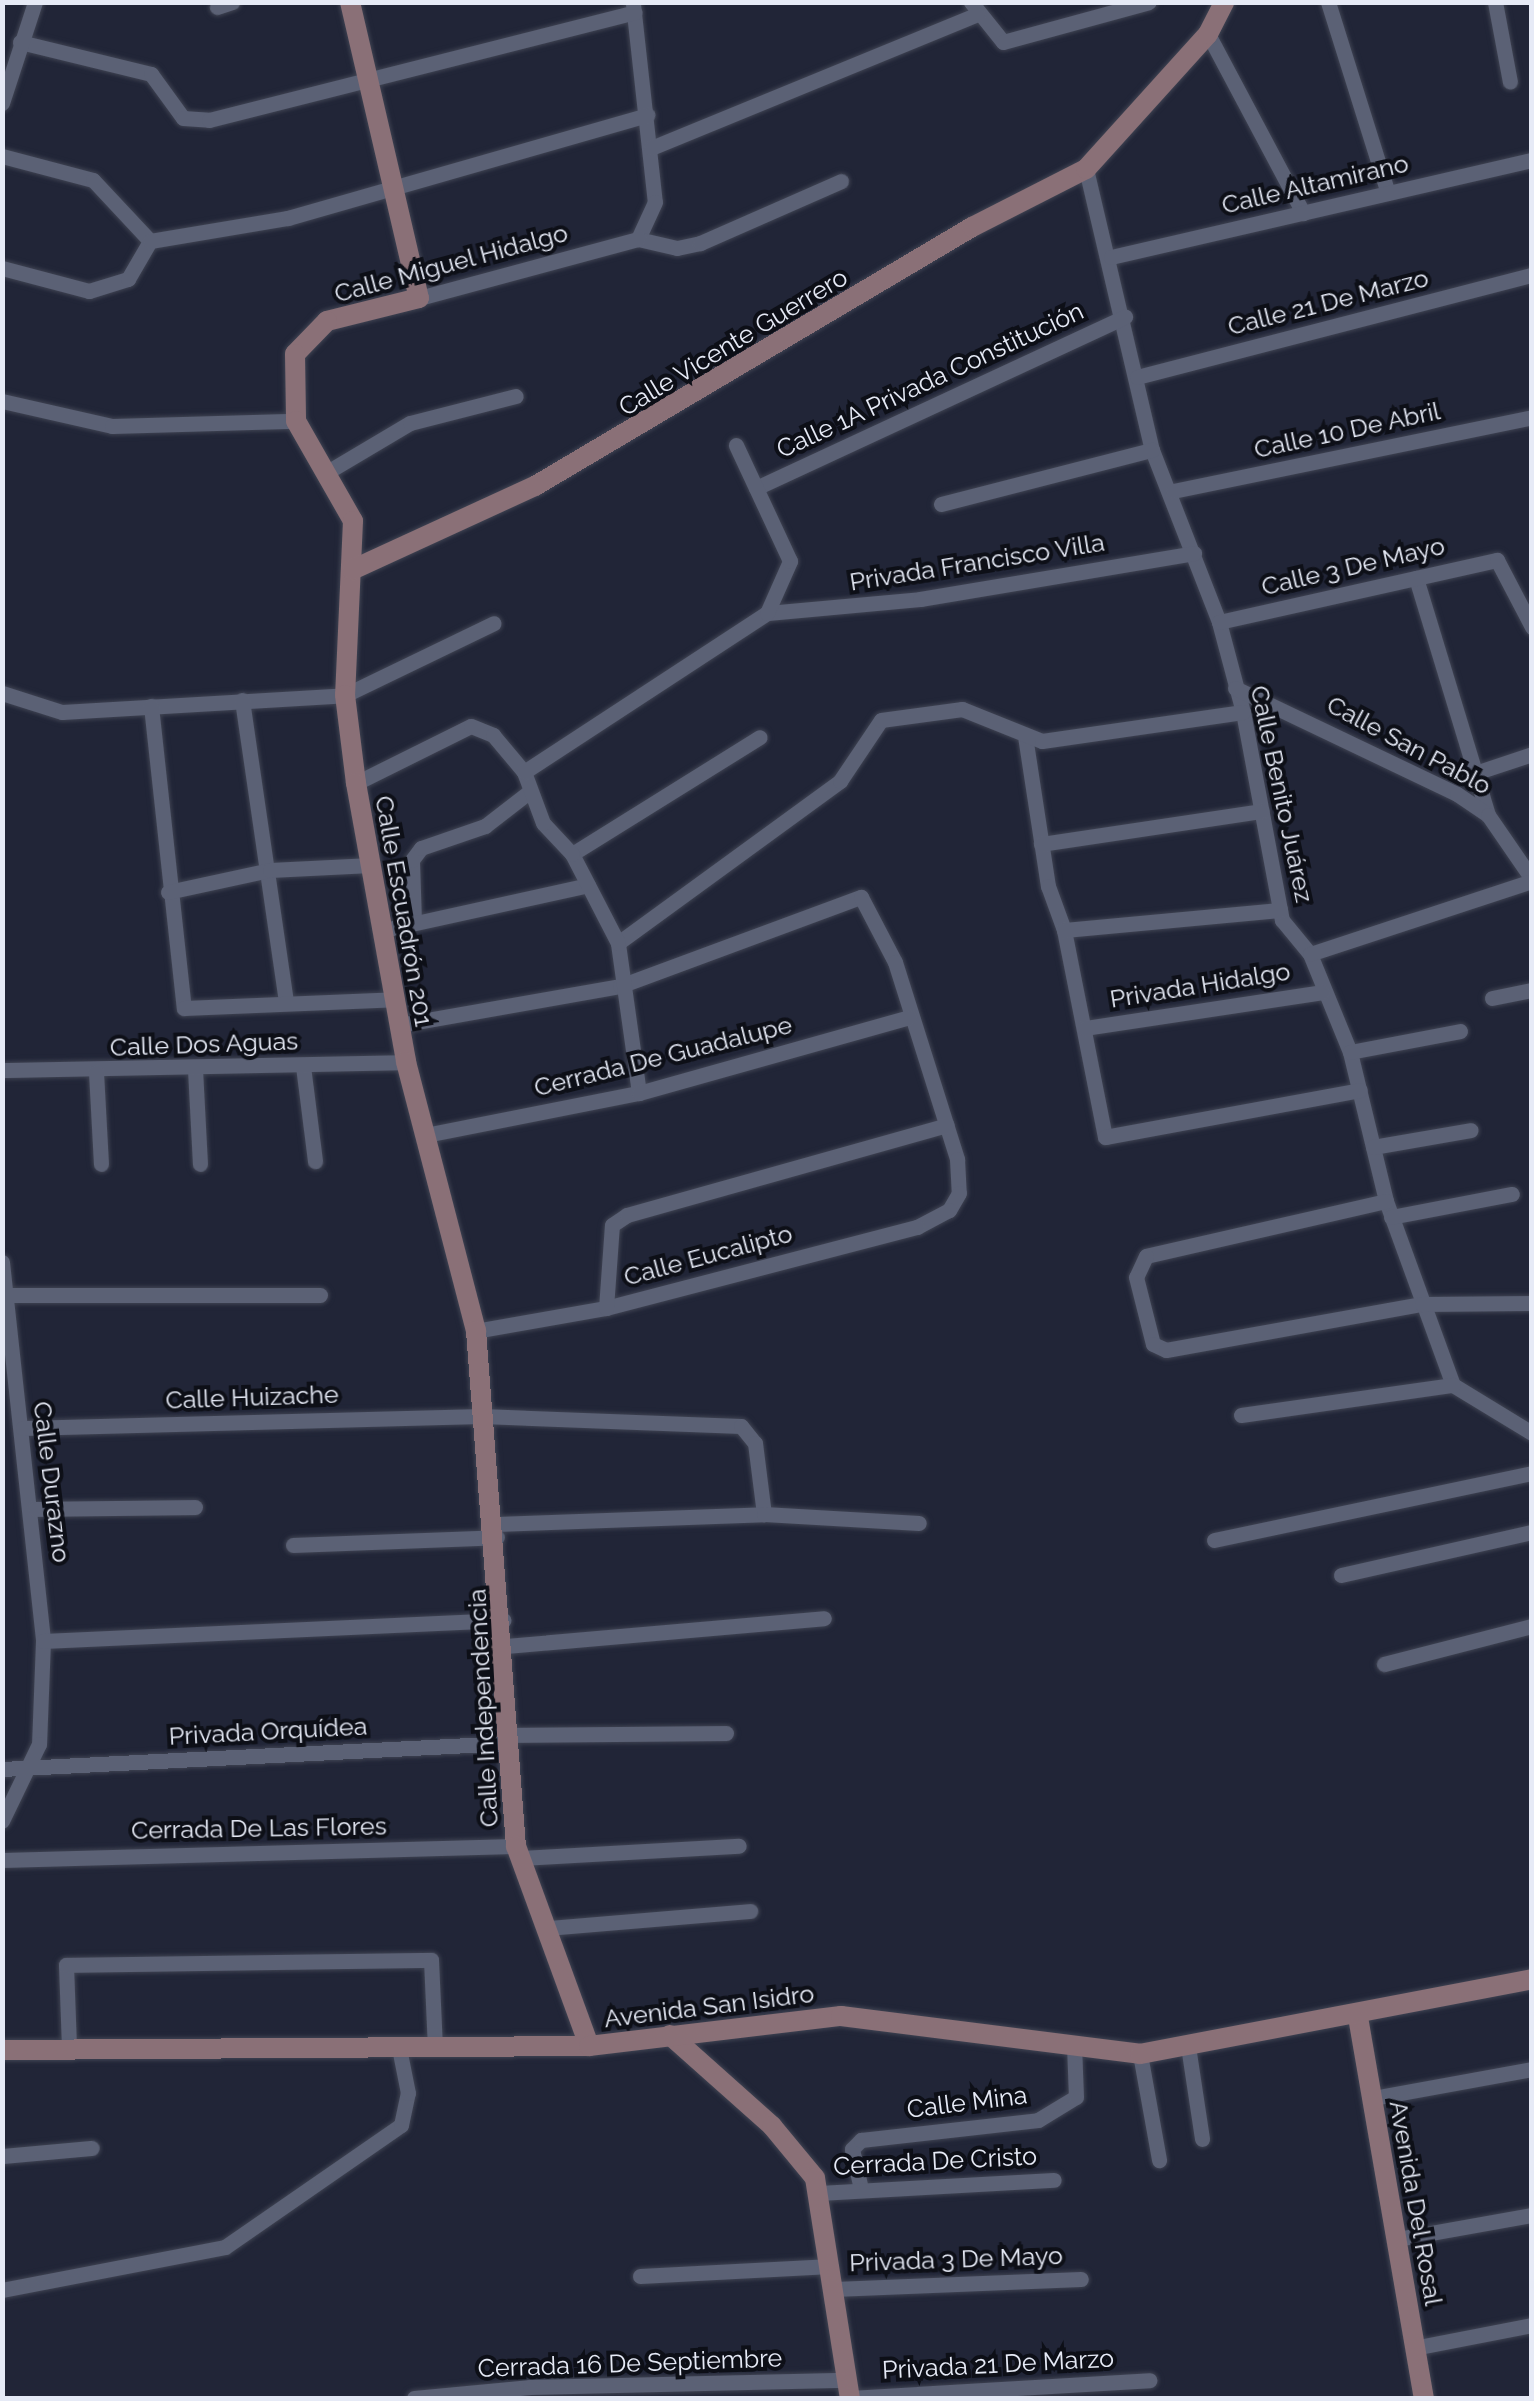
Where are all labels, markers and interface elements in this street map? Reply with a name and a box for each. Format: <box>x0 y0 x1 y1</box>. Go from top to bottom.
street label: Calle Altamirano <box>1218 148 1412 220</box>
street label: Calle Miguel Hidalgo <box>331 217 571 309</box>
street label: Calle Vicente Guerrero <box>613 262 853 422</box>
street label: Calle 21 De Marzo <box>1225 263 1431 341</box>
street label: Calle 1A Privada Constitución <box>772 295 1088 465</box>
street label: Calle 10 De Abril <box>1251 396 1443 464</box>
street label: Privada Francisco Villa <box>847 527 1107 597</box>
street label: Calle 3 De Mayo <box>1258 530 1448 602</box>
street label: Calle Benito Juárez <box>1244 682 1320 906</box>
street label: Calle San Pablo <box>1322 689 1496 801</box>
street label: Calle Escuadrón 201 <box>369 793 439 1029</box>
street label: Privada Hidalgo <box>1108 956 1292 1014</box>
street label: Cerrada De Guadalupe <box>531 1009 795 1103</box>
street label: Calle Dos Aguas <box>109 1026 299 1062</box>
street label: Calle Eucalipto <box>621 1218 795 1292</box>
street label: Calle Huizache <box>165 1379 339 1415</box>
street label: Calle Durazno <box>27 1400 77 1564</box>
street label: Calle Independencia <box>462 1588 504 1828</box>
street label: Privada Orquídea <box>168 1711 368 1751</box>
street label: Cerrada De Las Flores <box>131 1811 387 1845</box>
street label: Avenida San Isidro <box>602 1978 816 2034</box>
street label: Calle Mina <box>905 2080 1029 2124</box>
street label: Avenida Del Rosal <box>1383 2098 1449 2308</box>
street label: Cerrada De Cristo <box>832 2141 1038 2181</box>
street label: Privada 3 De Mayo <box>849 2240 1063 2278</box>
street label: Cerrada 16 De Septiembre <box>477 2343 783 2383</box>
street label: Privada 21 De Marzo <box>881 2343 1115 2385</box>

